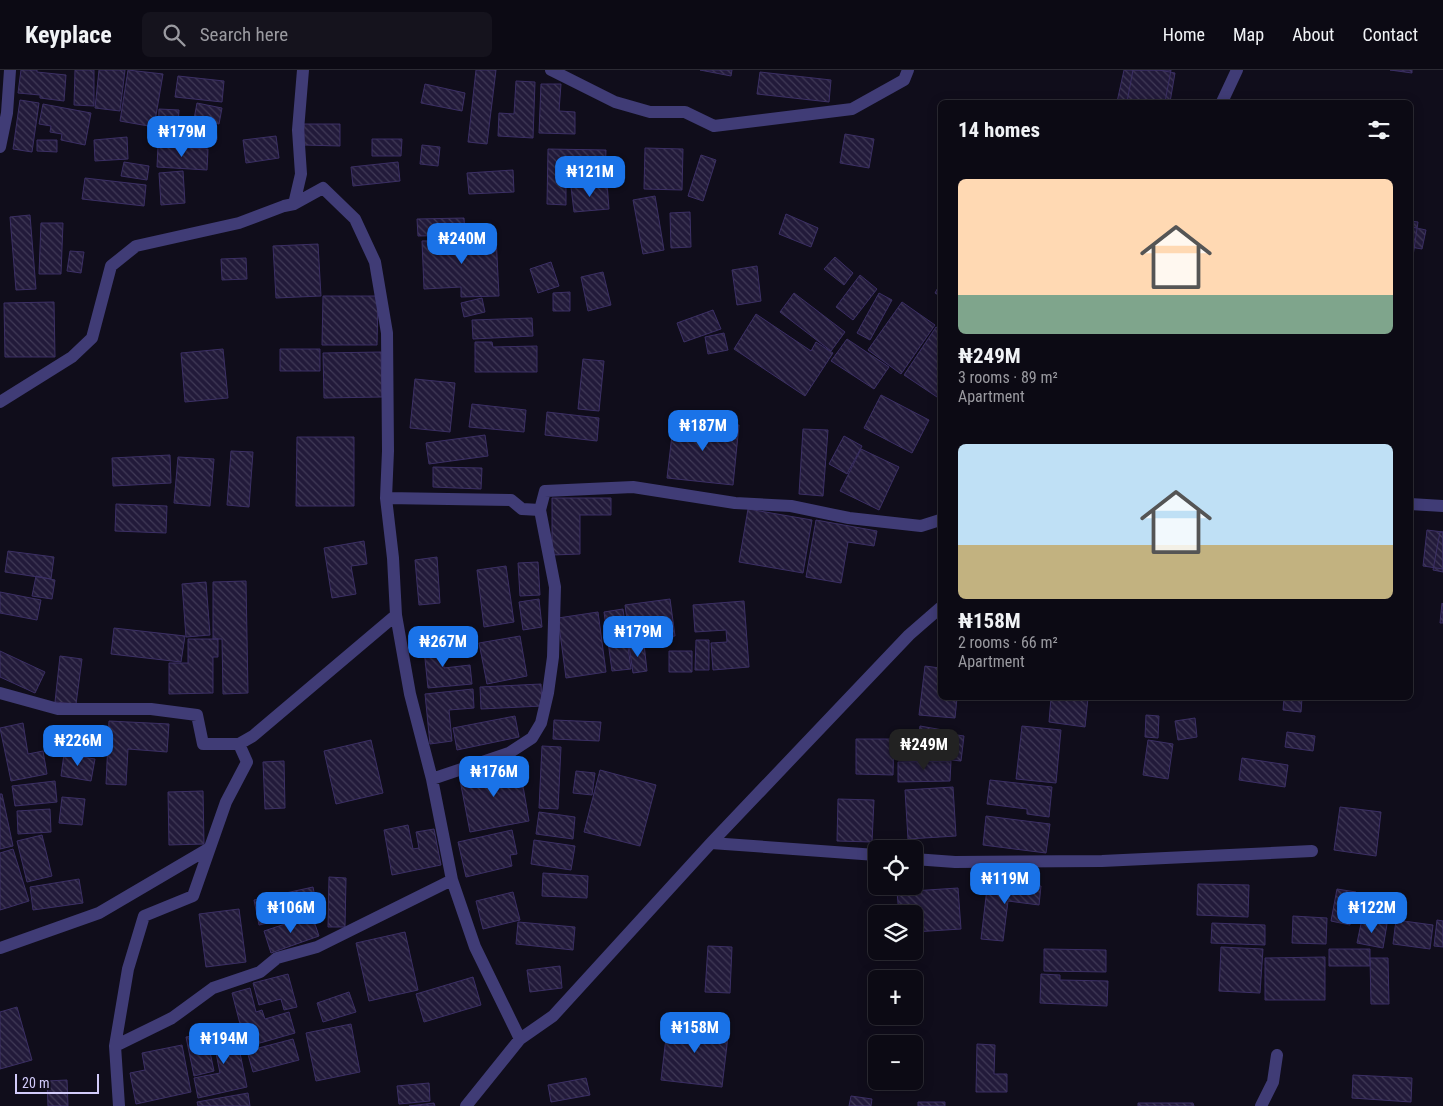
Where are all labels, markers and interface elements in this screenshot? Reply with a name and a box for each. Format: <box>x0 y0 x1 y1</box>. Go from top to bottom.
search box <box>142 12 492 57</box>
text: Keyplace <box>25 21 112 49</box>
icon: search <box>160 21 188 49</box>
text: Search here <box>200 23 288 46</box>
text: Home <box>1163 24 1205 45</box>
text: Map <box>1233 24 1264 45</box>
text: About <box>1292 24 1334 45</box>
text: Contact <box>1362 24 1418 45</box>
pin: ₦179M <box>147 116 217 158</box>
icon: filters <box>1365 116 1393 144</box>
text: 14 homes <box>958 118 1040 142</box>
text: ₦179M <box>158 122 206 141</box>
pin: ₦121M <box>555 156 625 198</box>
text: ₦121M <box>566 162 614 181</box>
icon: home <box>1131 212 1221 302</box>
pin: ₦240M <box>427 222 497 265</box>
text: ₦240M <box>438 229 486 248</box>
text: ₦249M <box>958 344 1021 368</box>
text: 3 rooms · 89 m² <box>958 368 1058 387</box>
text: Apartment <box>958 387 1025 406</box>
pin: ₦187M <box>668 410 738 452</box>
text: ₦187M <box>679 416 727 435</box>
icon: home <box>1131 477 1221 567</box>
text: ₦158M <box>958 609 1021 633</box>
pin: ₦179M <box>603 616 673 658</box>
text: ₦179M <box>614 622 662 641</box>
pin: ₦267M <box>408 626 478 668</box>
text: ₦267M <box>419 632 467 651</box>
text: 2 rooms · 66 m² <box>958 633 1058 652</box>
text: Apartment <box>958 652 1025 671</box>
pin: ₦226M <box>43 724 113 767</box>
pin: ₦249M <box>889 728 959 771</box>
text: ₦226M <box>54 731 102 750</box>
text: ₦249M <box>900 735 948 754</box>
pin: ₦176M <box>459 756 529 798</box>
text: ₦176M <box>470 762 518 781</box>
map controls <box>868 840 923 1090</box>
button: locate <box>868 840 923 895</box>
pin: ₦119M <box>970 862 1040 905</box>
text: ₦119M <box>981 869 1029 888</box>
pin: ₦106M <box>256 892 326 934</box>
pin: ₦122M <box>1337 892 1407 934</box>
text: ₦106M <box>267 898 315 917</box>
text: ₦122M <box>1348 898 1396 917</box>
button: layers <box>868 905 923 960</box>
button: + <box>868 970 923 1025</box>
pin: ₦158M <box>660 1012 730 1054</box>
text: ₦158M <box>671 1018 719 1037</box>
pin: ₦194M <box>189 1022 259 1065</box>
text: ₦194M <box>200 1029 248 1048</box>
button: − <box>868 1035 923 1090</box>
scale bar <box>15 1071 99 1094</box>
text: 20 m <box>22 1075 50 1091</box>

